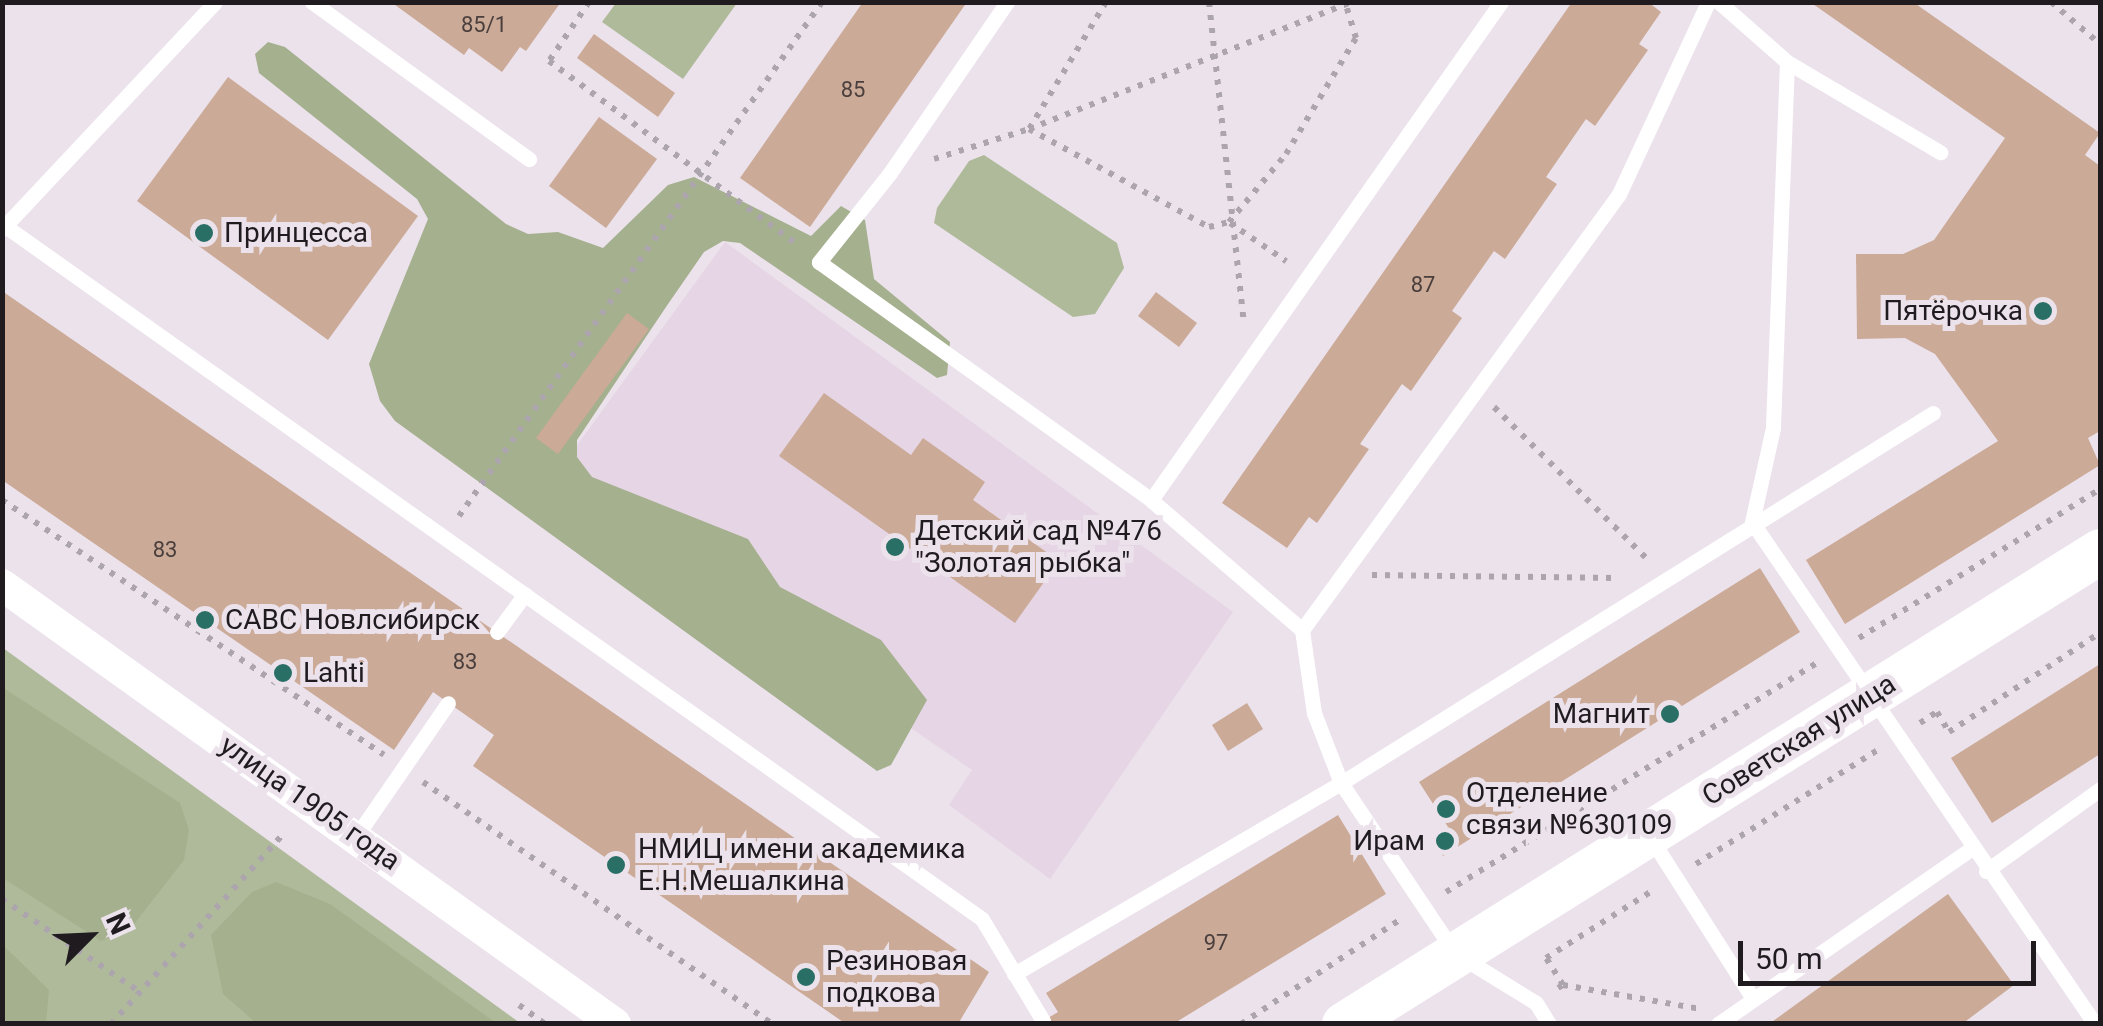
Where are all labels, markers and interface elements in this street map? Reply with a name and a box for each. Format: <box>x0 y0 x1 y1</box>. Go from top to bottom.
house number: 85/1 <box>461 12 507 38</box>
house number: 85 <box>841 77 865 103</box>
place label: Принцесса <box>224 216 368 250</box>
marker: Принцесса <box>193 222 215 244</box>
house number: 87 <box>1411 272 1435 298</box>
place label: Пятёрочка <box>1883 294 2023 328</box>
marker: Пятёрочка <box>2032 300 2054 322</box>
place label: Детский сад №476 "Золотая рыбка" <box>915 514 1162 580</box>
marker: Детский сад №476 "Золотая рыбка" <box>884 536 906 558</box>
house number: 83 <box>153 537 177 563</box>
place label: САВС Новлсибирск <box>225 603 480 637</box>
marker: САВС Новлсибирск <box>194 609 216 631</box>
house number: 83 <box>453 649 477 675</box>
place label: Lahti <box>303 656 365 690</box>
marker: Lahti <box>272 662 294 684</box>
street label: Советская улица <box>1696 667 1902 813</box>
place label: Магнит <box>1553 697 1650 731</box>
marker: Магнит <box>1659 703 1681 725</box>
street label: улица 1905 года <box>213 728 407 878</box>
place label: Отделение связи №630109 <box>1466 776 1673 842</box>
marker: Отделение связи №630109 <box>1435 798 1457 820</box>
place label: Ирам <box>1353 824 1425 858</box>
marker: Ирам <box>1434 830 1456 852</box>
place label: НМИЦ имени академика Е.Н.Мешалкина <box>638 832 965 898</box>
marker: НМИЦ имени академика Е.Н.Мешалкина <box>603 852 629 878</box>
north arrow <box>40 886 140 986</box>
text: N <box>99 908 137 939</box>
scale bar <box>1743 921 2040 983</box>
house number: 97 <box>1204 930 1228 956</box>
text: 50 m <box>1755 941 1822 976</box>
place label: Резиновая подкова <box>826 944 967 1010</box>
marker: Резиновая подкова <box>795 966 817 988</box>

